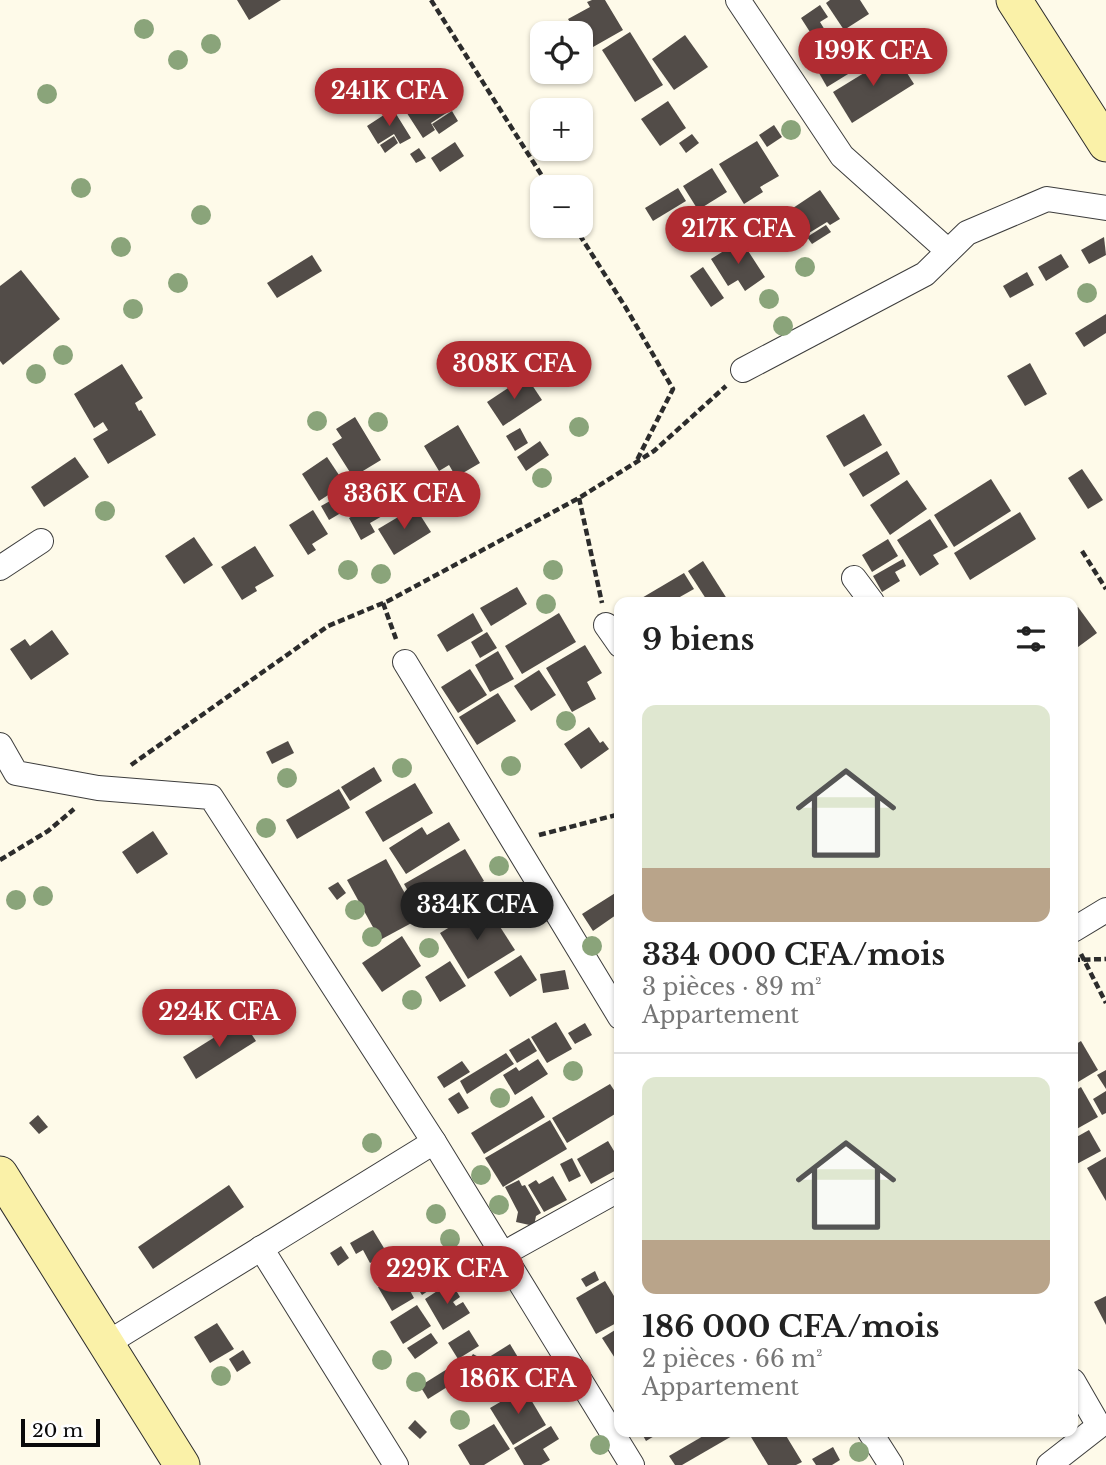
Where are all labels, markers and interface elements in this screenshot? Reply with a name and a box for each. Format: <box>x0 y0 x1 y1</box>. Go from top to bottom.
map controls <box>530 21 593 238</box>
button: locate <box>530 21 593 84</box>
pin: 199K CFA <box>801 28 945 88</box>
text: 199K CFA <box>814 37 932 65</box>
pin: 241K CFA <box>317 68 461 128</box>
text: 241K CFA <box>331 77 447 105</box>
button: + <box>530 98 593 161</box>
button: − <box>530 175 593 238</box>
pin: 217K CFA <box>666 206 810 266</box>
text: 217K CFA <box>681 215 795 243</box>
pin: 308K CFA <box>442 342 586 401</box>
text: 308K CFA <box>453 350 575 378</box>
pin: 336K CFA <box>332 472 476 531</box>
text: 336K CFA <box>343 480 465 508</box>
icon: filters <box>1012 620 1050 658</box>
text: 9 biens <box>642 621 755 658</box>
icon: home <box>783 750 909 876</box>
pin: 334K CFA <box>405 883 549 942</box>
text: 334K CFA <box>417 891 537 919</box>
text: 334 000 CFA/mois <box>642 936 945 973</box>
text: 3 pièces · 89 m² <box>642 973 822 1001</box>
pin: 224K CFA <box>147 990 291 1049</box>
text: 224K CFA <box>158 998 280 1026</box>
text: Appartement <box>642 1001 799 1029</box>
icon: home <box>783 1122 909 1248</box>
pin: 229K CFA <box>375 1246 519 1306</box>
text: 229K CFA <box>386 1255 508 1283</box>
text: 186 000 CFA/mois <box>642 1308 939 1345</box>
text: 2 pièces · 66 m² <box>642 1345 823 1373</box>
pin: 186K CFA <box>446 1356 590 1416</box>
text: 186K CFA <box>460 1365 576 1393</box>
text: Appartement <box>642 1373 799 1401</box>
scale bar <box>21 1416 100 1448</box>
text: 20 m <box>32 1419 83 1442</box>

